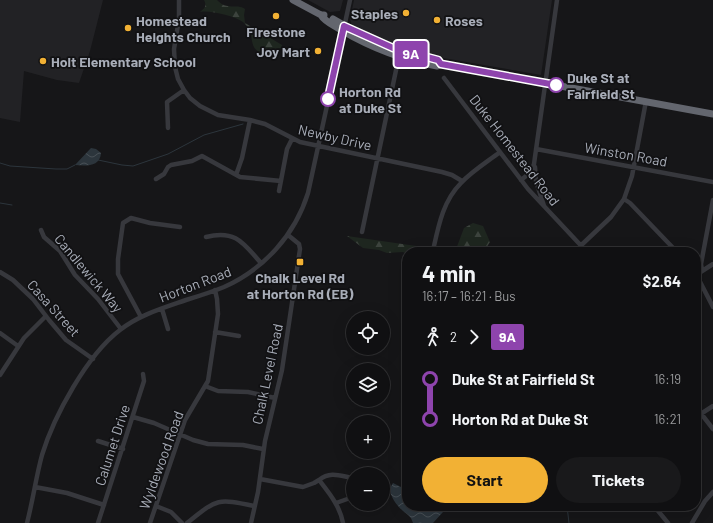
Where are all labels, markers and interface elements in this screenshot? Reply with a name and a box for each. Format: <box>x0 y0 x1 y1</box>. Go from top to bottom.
place label: Staples <box>351 5 398 22</box>
marker: Staples <box>401 8 411 18</box>
marker: Firestone <box>271 11 281 21</box>
place label: Homestead Heights Church <box>136 12 231 45</box>
place label: Roses <box>445 12 483 29</box>
marker: Roses <box>432 15 442 25</box>
marker: Homestead Heights Church <box>123 23 133 33</box>
place label: Firestone <box>246 23 306 40</box>
line badge: 9A <box>393 41 429 67</box>
place label: Joy Mart <box>256 43 310 60</box>
text: 9A <box>403 45 419 62</box>
marker: Joy Mart <box>313 46 323 56</box>
place label: Holt Elementary School <box>51 53 196 70</box>
marker: Holt Elementary School <box>38 56 48 66</box>
place label: Duke St at Fairfield St <box>567 69 635 102</box>
marker: Duke St at Fairfield St <box>548 77 564 93</box>
place label: Horton Rd at Duke St <box>339 83 401 116</box>
marker: Horton Rd at Duke St <box>320 91 336 107</box>
street label: Duke Homestead Road <box>466 91 564 209</box>
street label: Newby Drive <box>297 120 373 154</box>
street label: Winston Road <box>583 138 669 170</box>
street label: Candlewick Way <box>51 230 127 316</box>
marker: Chalk Level Rd at Horton Rd (EB) <box>295 257 305 267</box>
text: 4 min <box>422 260 476 286</box>
street label: Horton Road <box>157 262 233 306</box>
place label: Chalk Level Rd at Horton Rd (EB) <box>247 269 353 302</box>
text: $2.64 <box>643 272 681 290</box>
street label: Casa Street <box>24 276 84 340</box>
text: 16:17 – 16:21 · Bus <box>422 288 516 304</box>
map controls <box>346 311 390 511</box>
button: locate <box>346 311 390 355</box>
street label: Chalk Level Road <box>248 322 286 426</box>
icon: walk <box>422 326 444 348</box>
icon: forward <box>463 326 485 348</box>
text: 9A <box>499 328 516 345</box>
text: 2 <box>450 329 457 345</box>
button: layers <box>346 363 390 407</box>
text: Duke St at Fairfield St <box>452 370 595 388</box>
text: 16:19 <box>654 371 681 387</box>
street label: Calumet Drive <box>91 402 133 488</box>
street label: Wyldewood Road <box>135 409 187 511</box>
text: Horton Rd at Duke St <box>452 410 588 428</box>
text: 16:21 <box>654 411 681 427</box>
button: + <box>346 415 390 459</box>
button: Start <box>422 457 548 503</box>
button: Tickets <box>556 457 681 503</box>
button: − <box>346 467 390 511</box>

